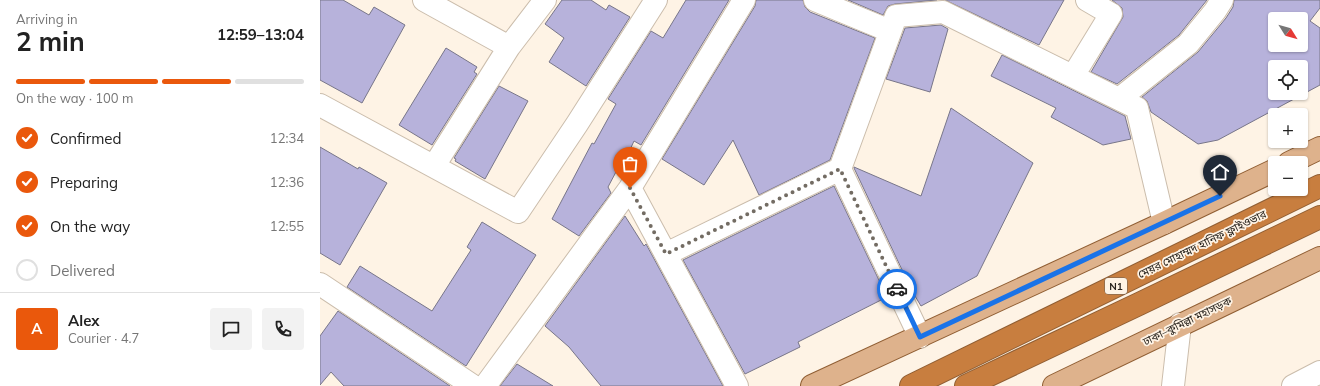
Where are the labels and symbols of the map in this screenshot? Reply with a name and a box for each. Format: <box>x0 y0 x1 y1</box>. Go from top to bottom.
north arrow <box>1268 12 1308 52</box>
pin <box>613 147 647 188</box>
pin <box>1203 155 1237 196</box>
street label: মেয়র মোহাম্মদ হানিফ ফ্লাইওভার <box>1136 207 1269 281</box>
courier <box>877 269 917 309</box>
road number: N1 <box>1105 278 1127 294</box>
street label: ঢাকা–কুমিল্লা মহাসড়ক <box>1139 293 1234 349</box>

